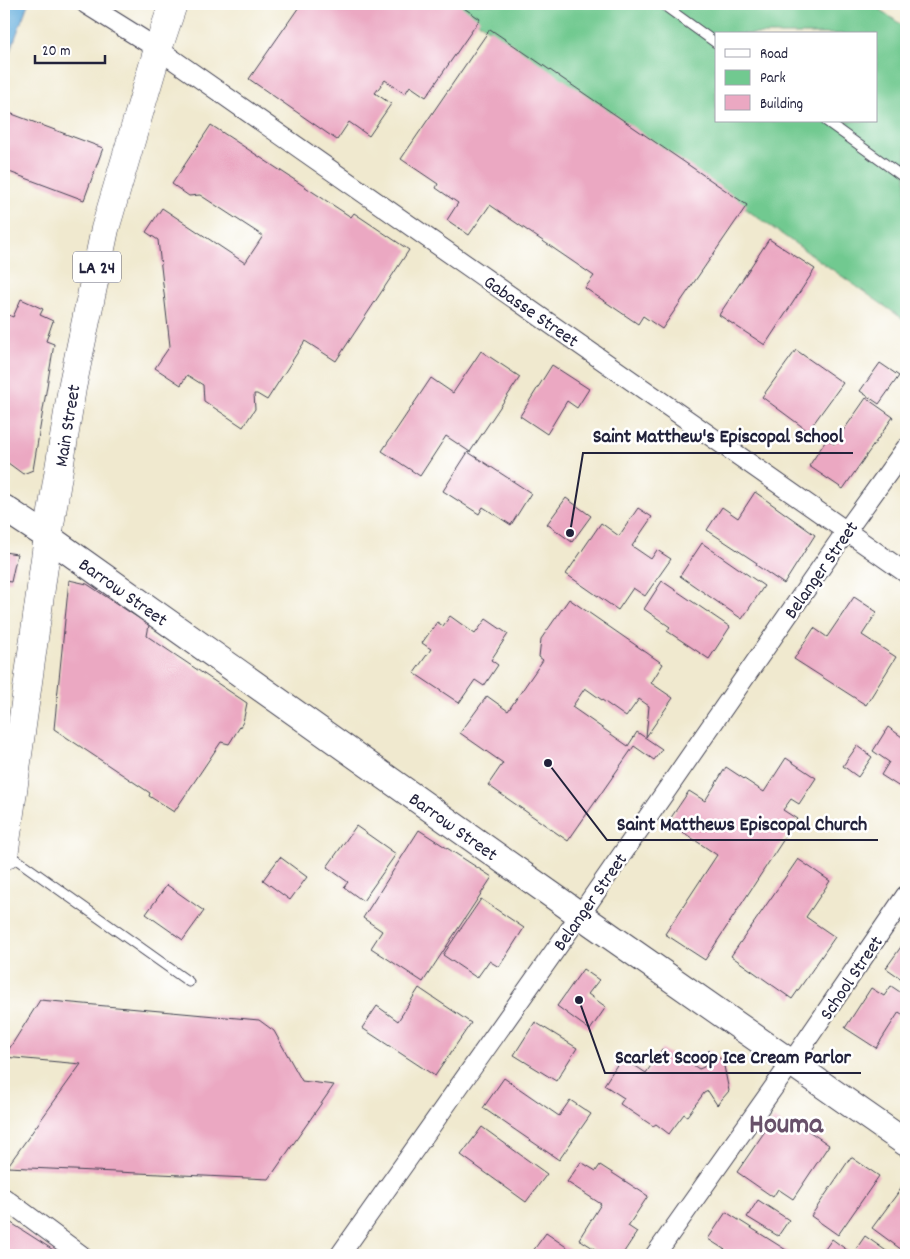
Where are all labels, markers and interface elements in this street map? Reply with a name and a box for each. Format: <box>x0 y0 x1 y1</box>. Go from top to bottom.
scale bar <box>35 32 105 64</box>
legend <box>715 32 878 122</box>
text: 20 m <box>42 41 70 63</box>
text: Road <box>760 44 788 66</box>
text: Park <box>760 68 786 90</box>
text: Building <box>760 94 803 116</box>
road number: LA 24 <box>73 252 121 282</box>
street label: Gabasse Street <box>477 270 583 356</box>
street label: Main Street <box>50 383 89 469</box>
callout: Saint Matthew's Episcopal School <box>583 418 853 453</box>
text: Saint Matthew's Episcopal School <box>593 424 844 452</box>
street label: Belanger Street <box>779 517 867 625</box>
street label: Barrow Street <box>72 553 172 635</box>
street label: Barrow Street <box>402 788 502 869</box>
callout: Saint Matthews Episcopal Church <box>607 805 878 840</box>
text: Saint Matthews Episcopal Church <box>617 812 867 840</box>
street label: Belanger Street <box>548 849 636 957</box>
street label: School Street <box>815 931 891 1027</box>
callout: Scarlet Scoop Ice Cream Parlor <box>605 1038 861 1073</box>
text: Scarlet Scoop Ice Cream Parlor <box>615 1045 852 1073</box>
district label: Houma <box>749 1106 824 1147</box>

